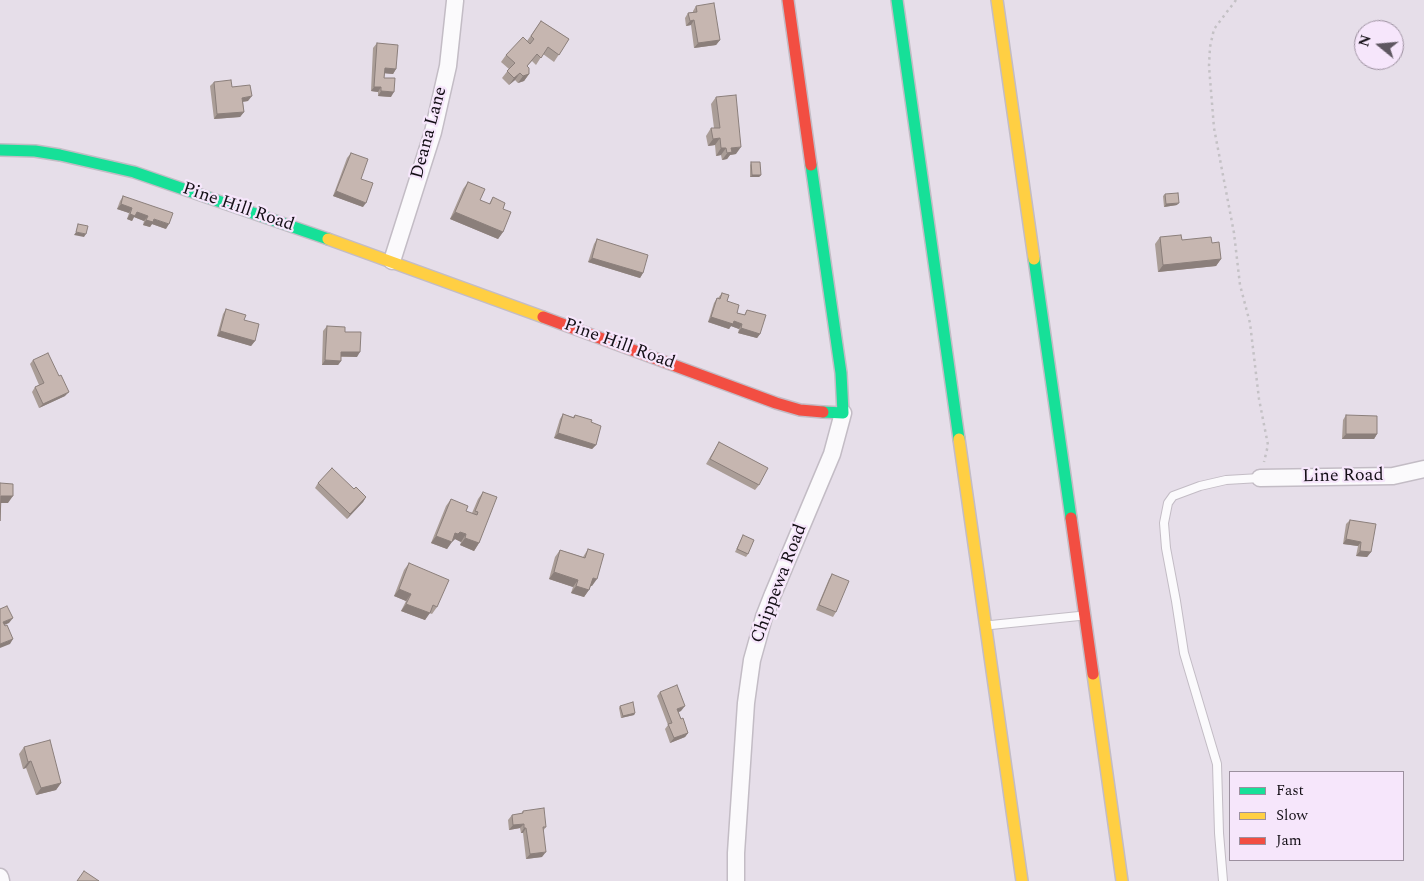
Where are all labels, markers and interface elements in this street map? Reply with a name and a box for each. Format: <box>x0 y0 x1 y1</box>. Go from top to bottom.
north arrow <box>1354 20 1404 70</box>
text: N <box>1353 32 1377 49</box>
street label: Deana Lane <box>407 85 453 181</box>
street label: Pine Hill Road <box>179 179 297 237</box>
street label: Pine Hill Road <box>560 315 678 375</box>
street label: Line Road <box>1302 465 1384 489</box>
street label: Chippewa Road <box>747 521 813 647</box>
legend <box>1229 771 1404 861</box>
text: Fast <box>1276 779 1304 802</box>
text: Slow <box>1276 804 1308 827</box>
text: Jam <box>1276 829 1302 852</box>

